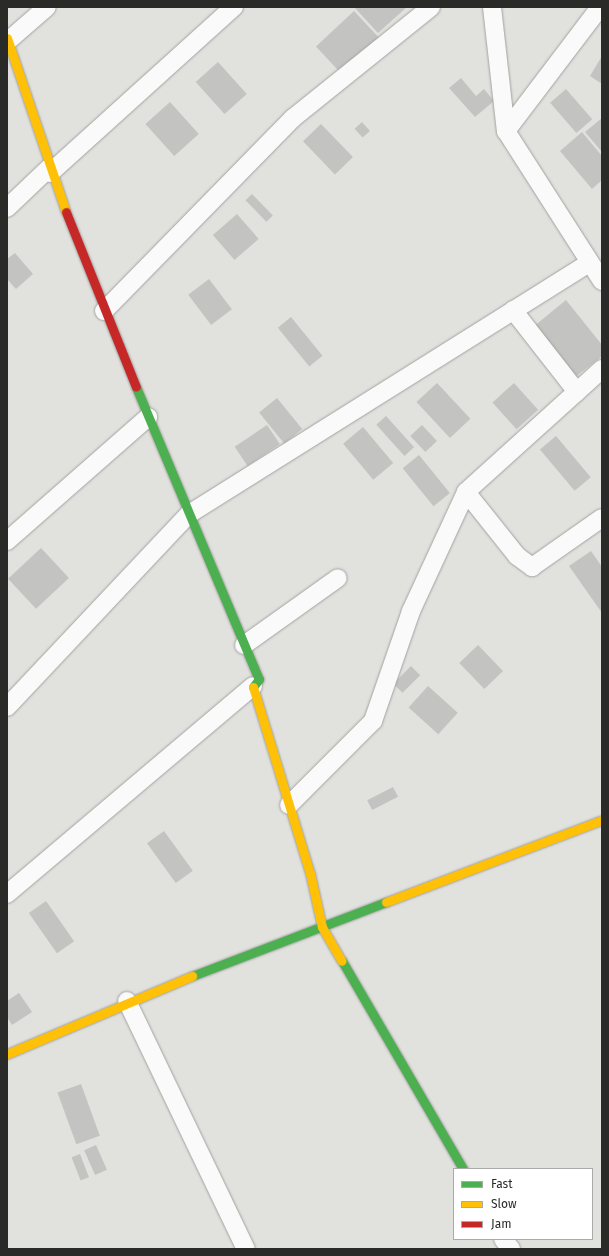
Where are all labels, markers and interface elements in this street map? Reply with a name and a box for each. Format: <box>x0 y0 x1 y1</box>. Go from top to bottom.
legend <box>453 1168 593 1240</box>
text: Fast <box>491 1177 513 1191</box>
text: Slow <box>491 1197 517 1211</box>
text: Jam <box>491 1217 511 1231</box>

